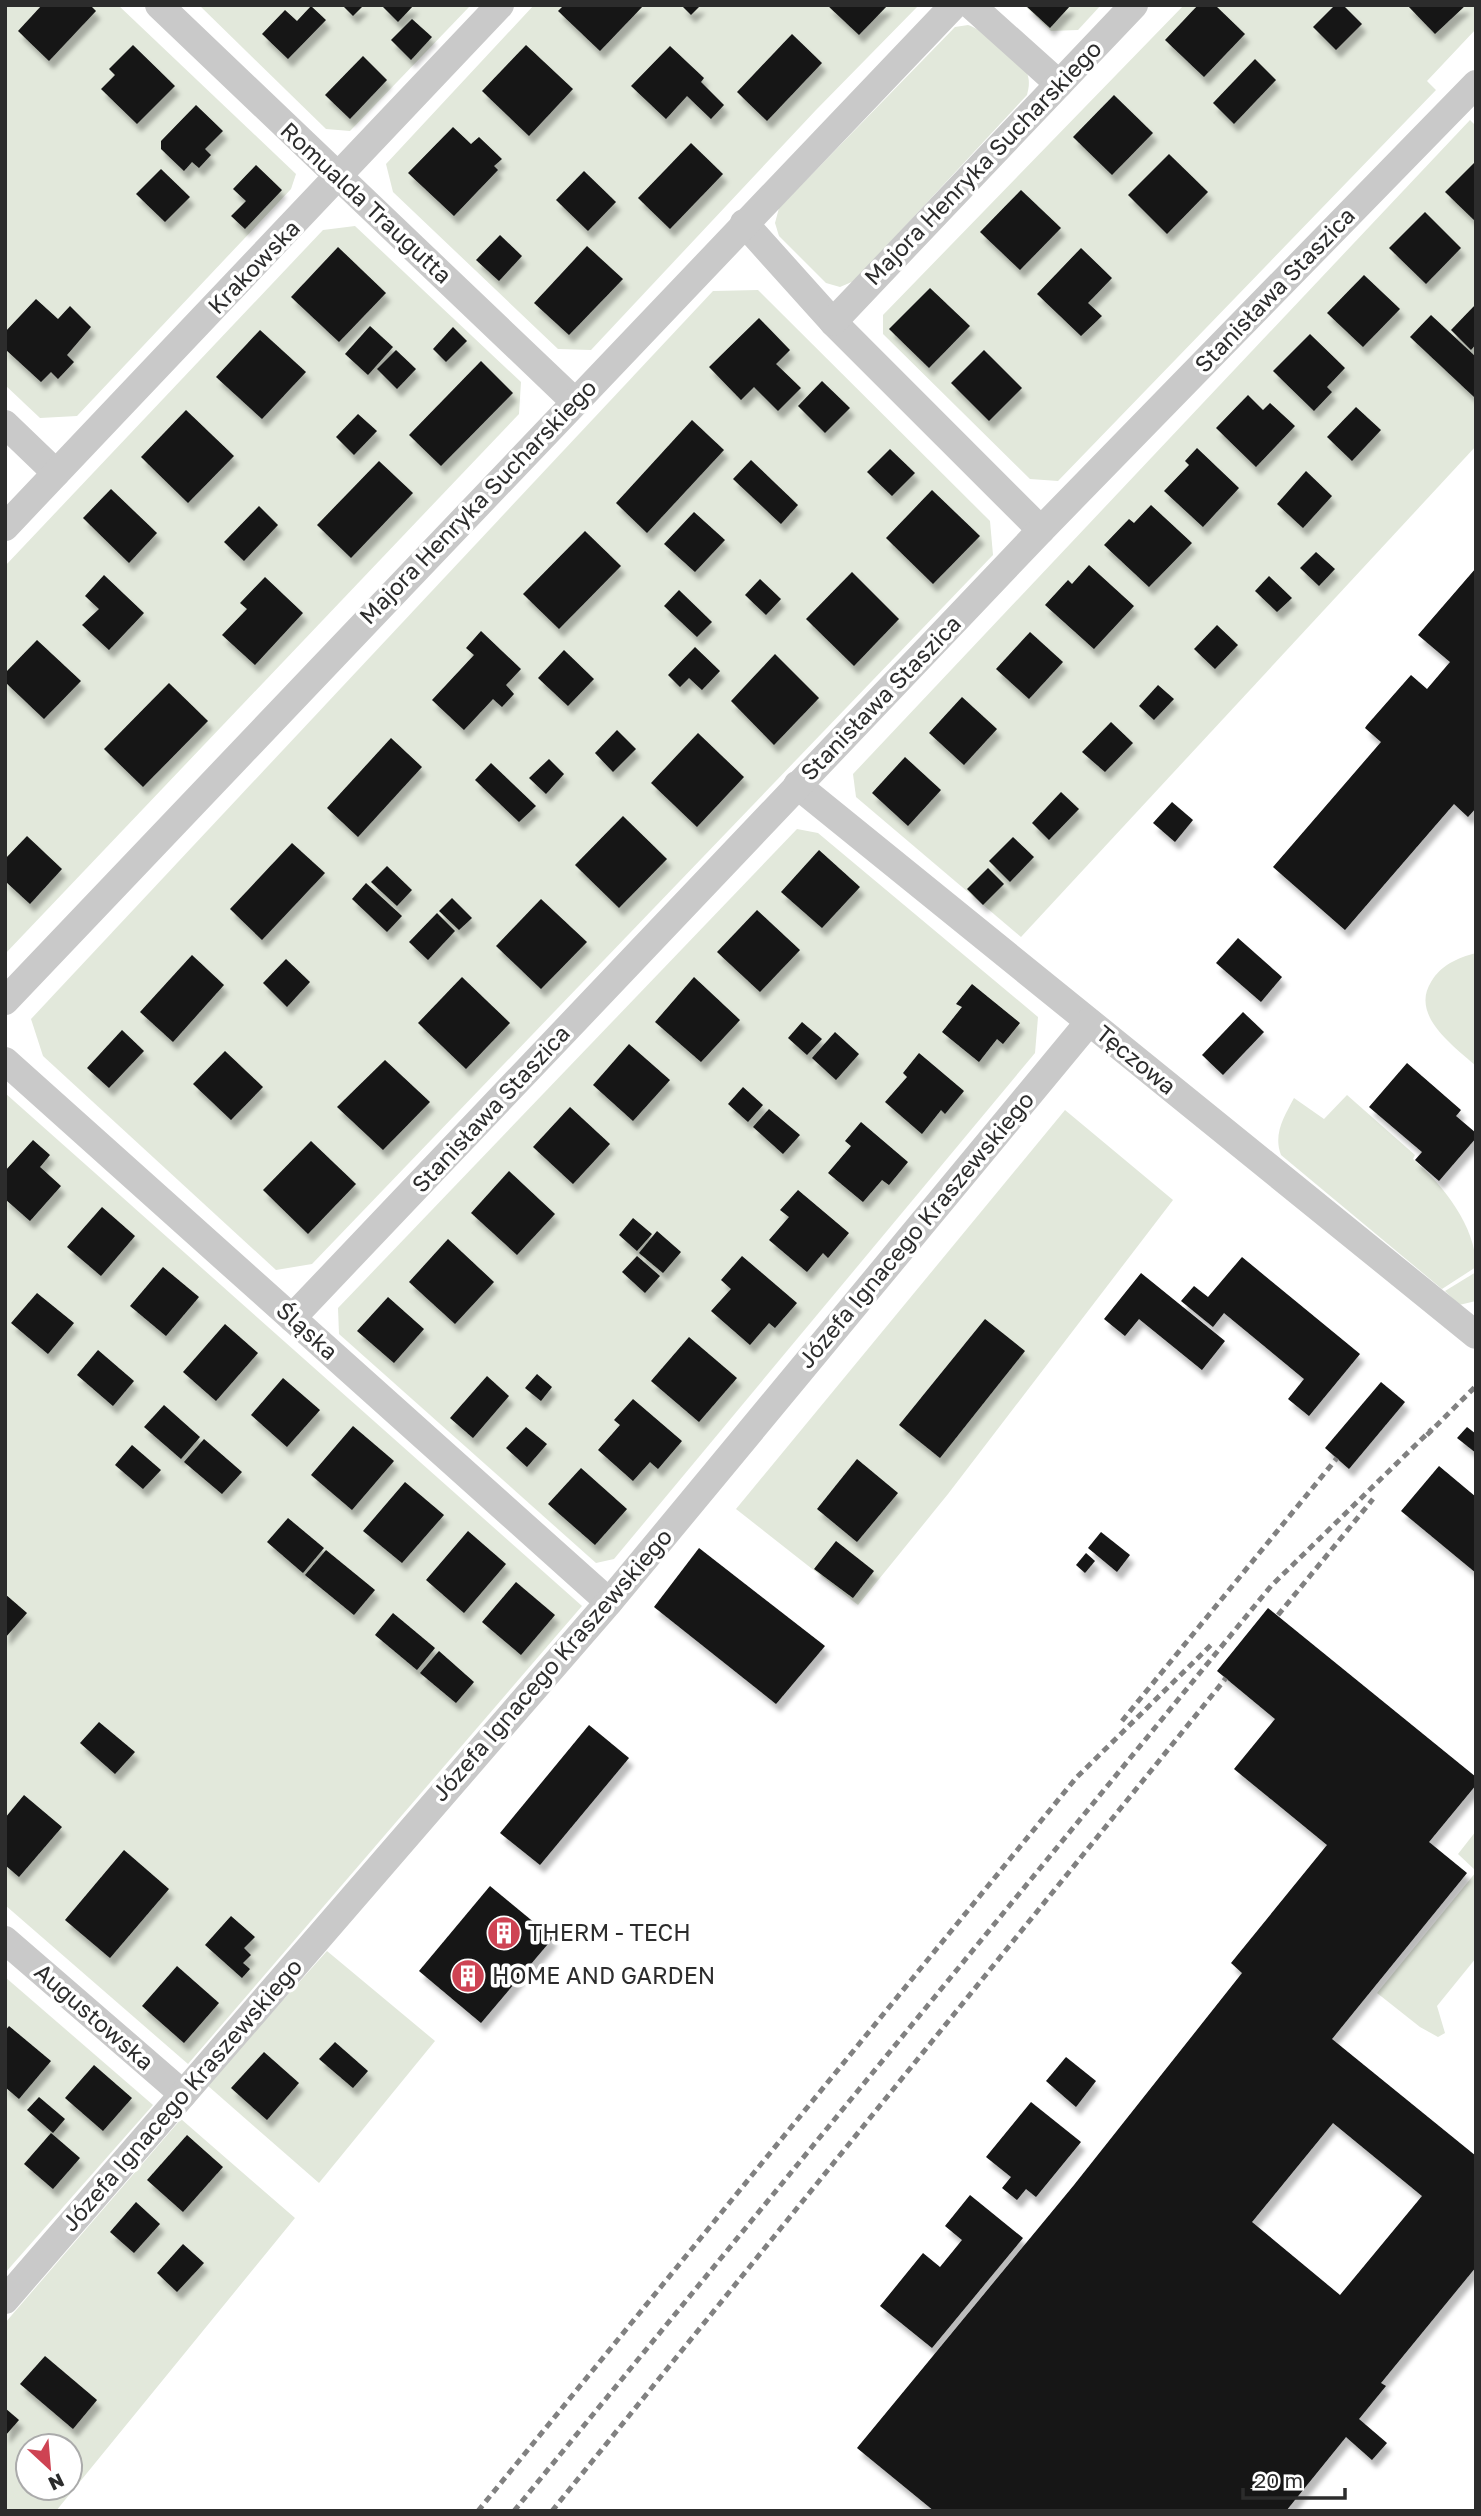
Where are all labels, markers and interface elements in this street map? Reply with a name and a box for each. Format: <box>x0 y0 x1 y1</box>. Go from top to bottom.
street label: Majora Henryka Sucharskiego <box>858 34 1107 290</box>
street label: Romualda Traugutta <box>275 116 458 289</box>
street label: Stanisława Staszica <box>1188 201 1360 378</box>
street label: Krakowska <box>201 213 305 319</box>
street label: Majora Henryka Sucharskiego <box>353 373 602 629</box>
street label: Stanisława Staszica <box>794 609 966 786</box>
street label: Stanisława Staszica <box>406 1019 575 1198</box>
street label: Tęczowa <box>1091 1019 1182 1100</box>
street label: Józefa Ignacego Kraszewskiego <box>791 1086 1039 1373</box>
street label: Śląska <box>271 1295 344 1365</box>
street label: Józefa Ignacego Kraszewskiego <box>425 1522 677 1806</box>
building icon: THERM - TECH <box>485 1914 523 1952</box>
place label: THERM - TECH <box>528 1918 691 1946</box>
street label: Józefa Ignacego Kraszewskiego <box>55 1952 307 2236</box>
street label: Augustowska <box>29 1957 160 2076</box>
building icon: HOME AND GARDEN <box>449 1957 487 1995</box>
place label: HOME AND GARDEN <box>492 1961 715 1989</box>
north arrow <box>14 2432 84 2502</box>
scale bar <box>1243 2456 1344 2500</box>
text: 20 m <box>1254 2467 1303 2493</box>
text: N <box>45 2469 68 2496</box>

